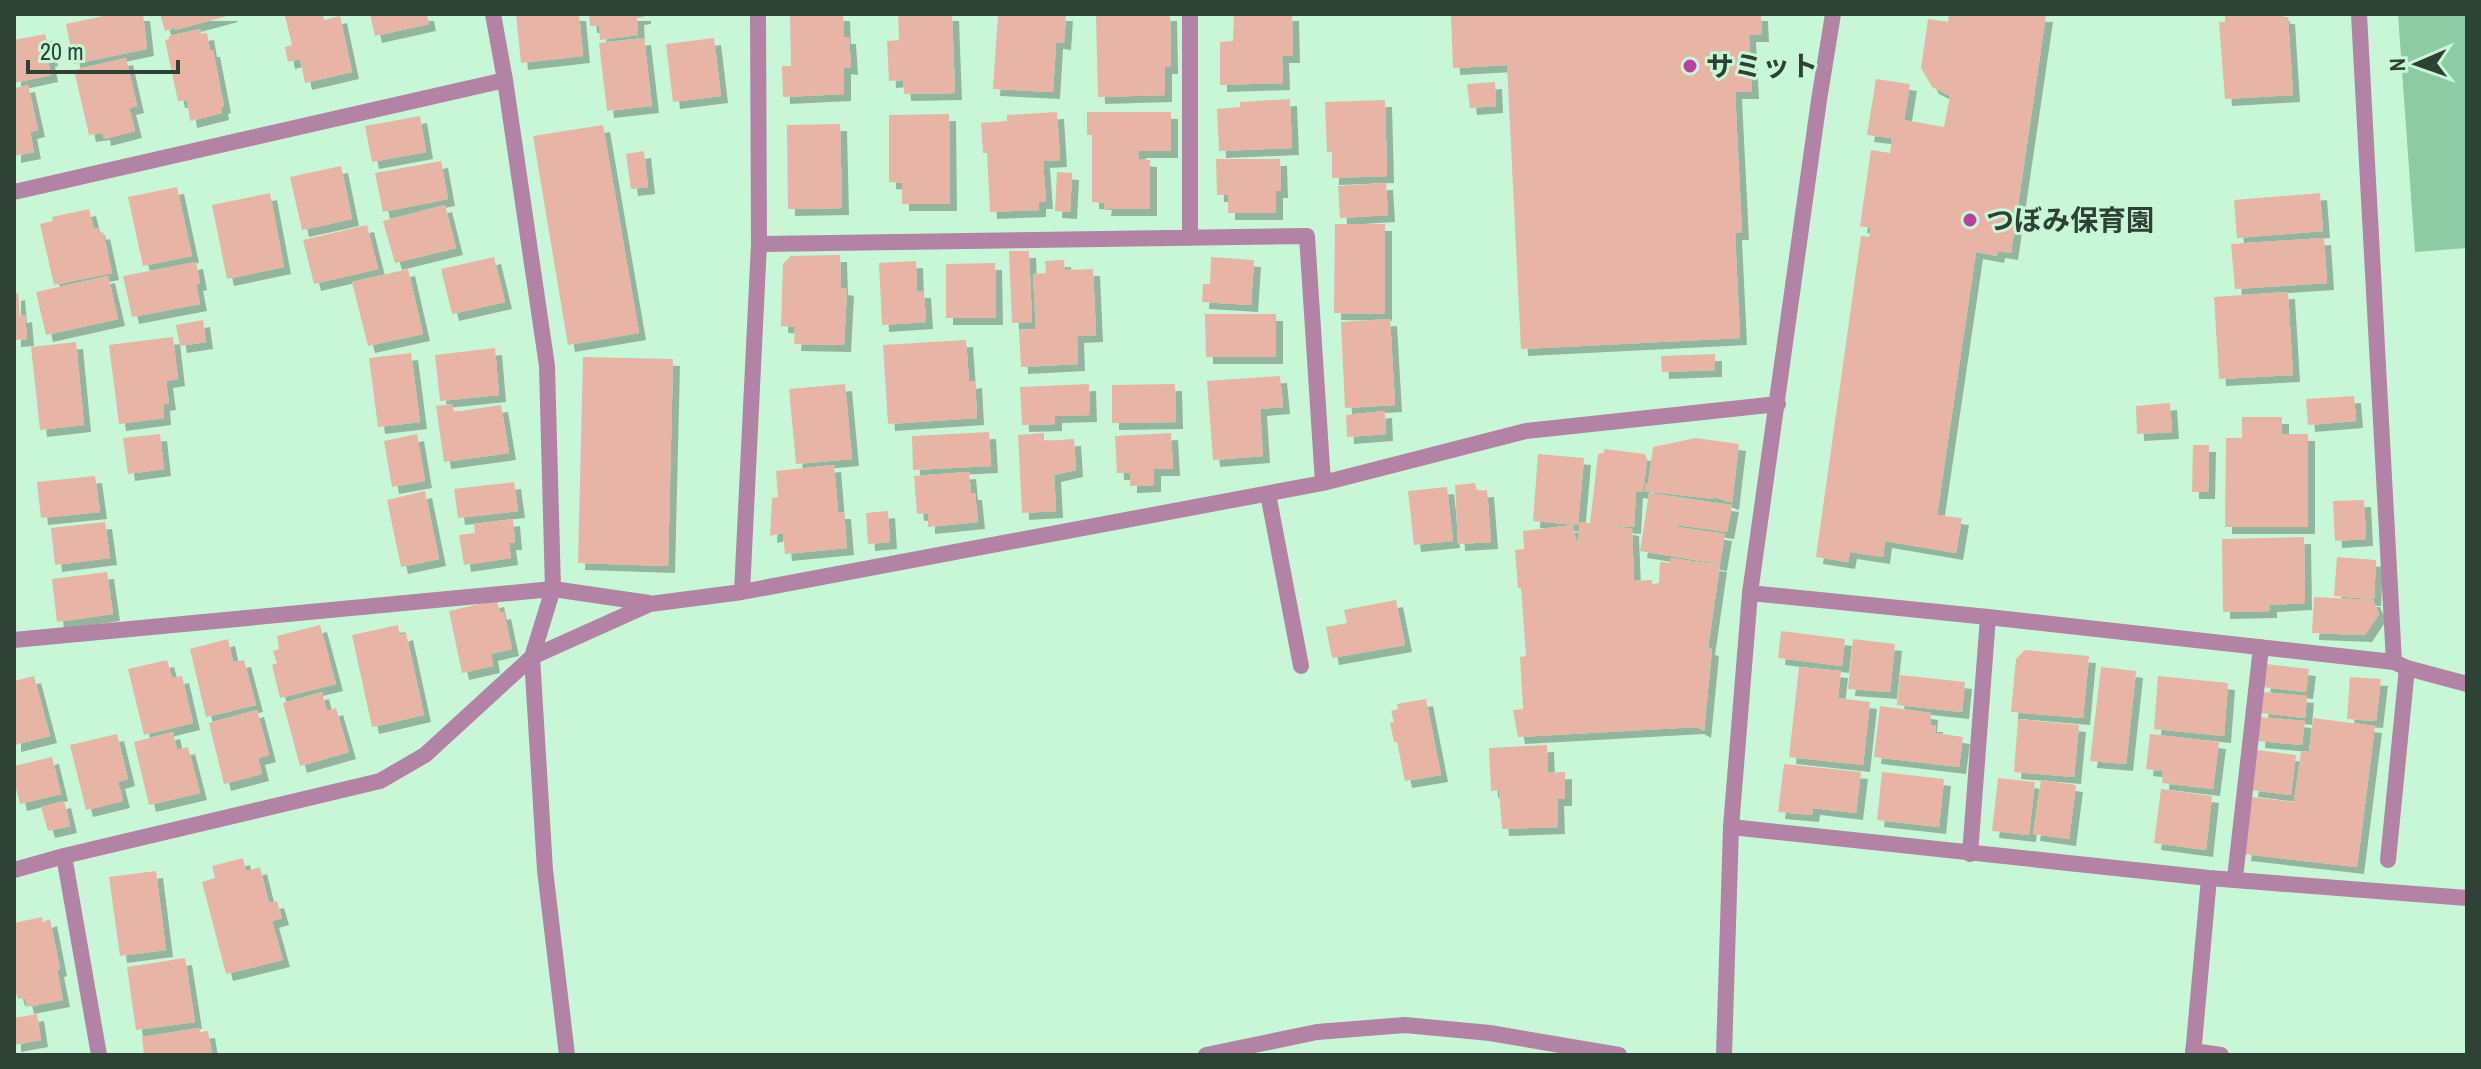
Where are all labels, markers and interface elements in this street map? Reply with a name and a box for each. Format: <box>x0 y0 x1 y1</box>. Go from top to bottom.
scale bar <box>28 24 178 74</box>
north arrow <box>2377 24 2457 104</box>
text: 20 m <box>40 35 84 67</box>
place label: サミット <box>1706 47 1818 85</box>
marker: サミット <box>1681 57 1699 75</box>
text: N <box>2382 58 2412 72</box>
place label: つぼみ保育園 <box>1986 201 2154 239</box>
marker: つぼみ保育園 <box>1961 211 1979 229</box>

